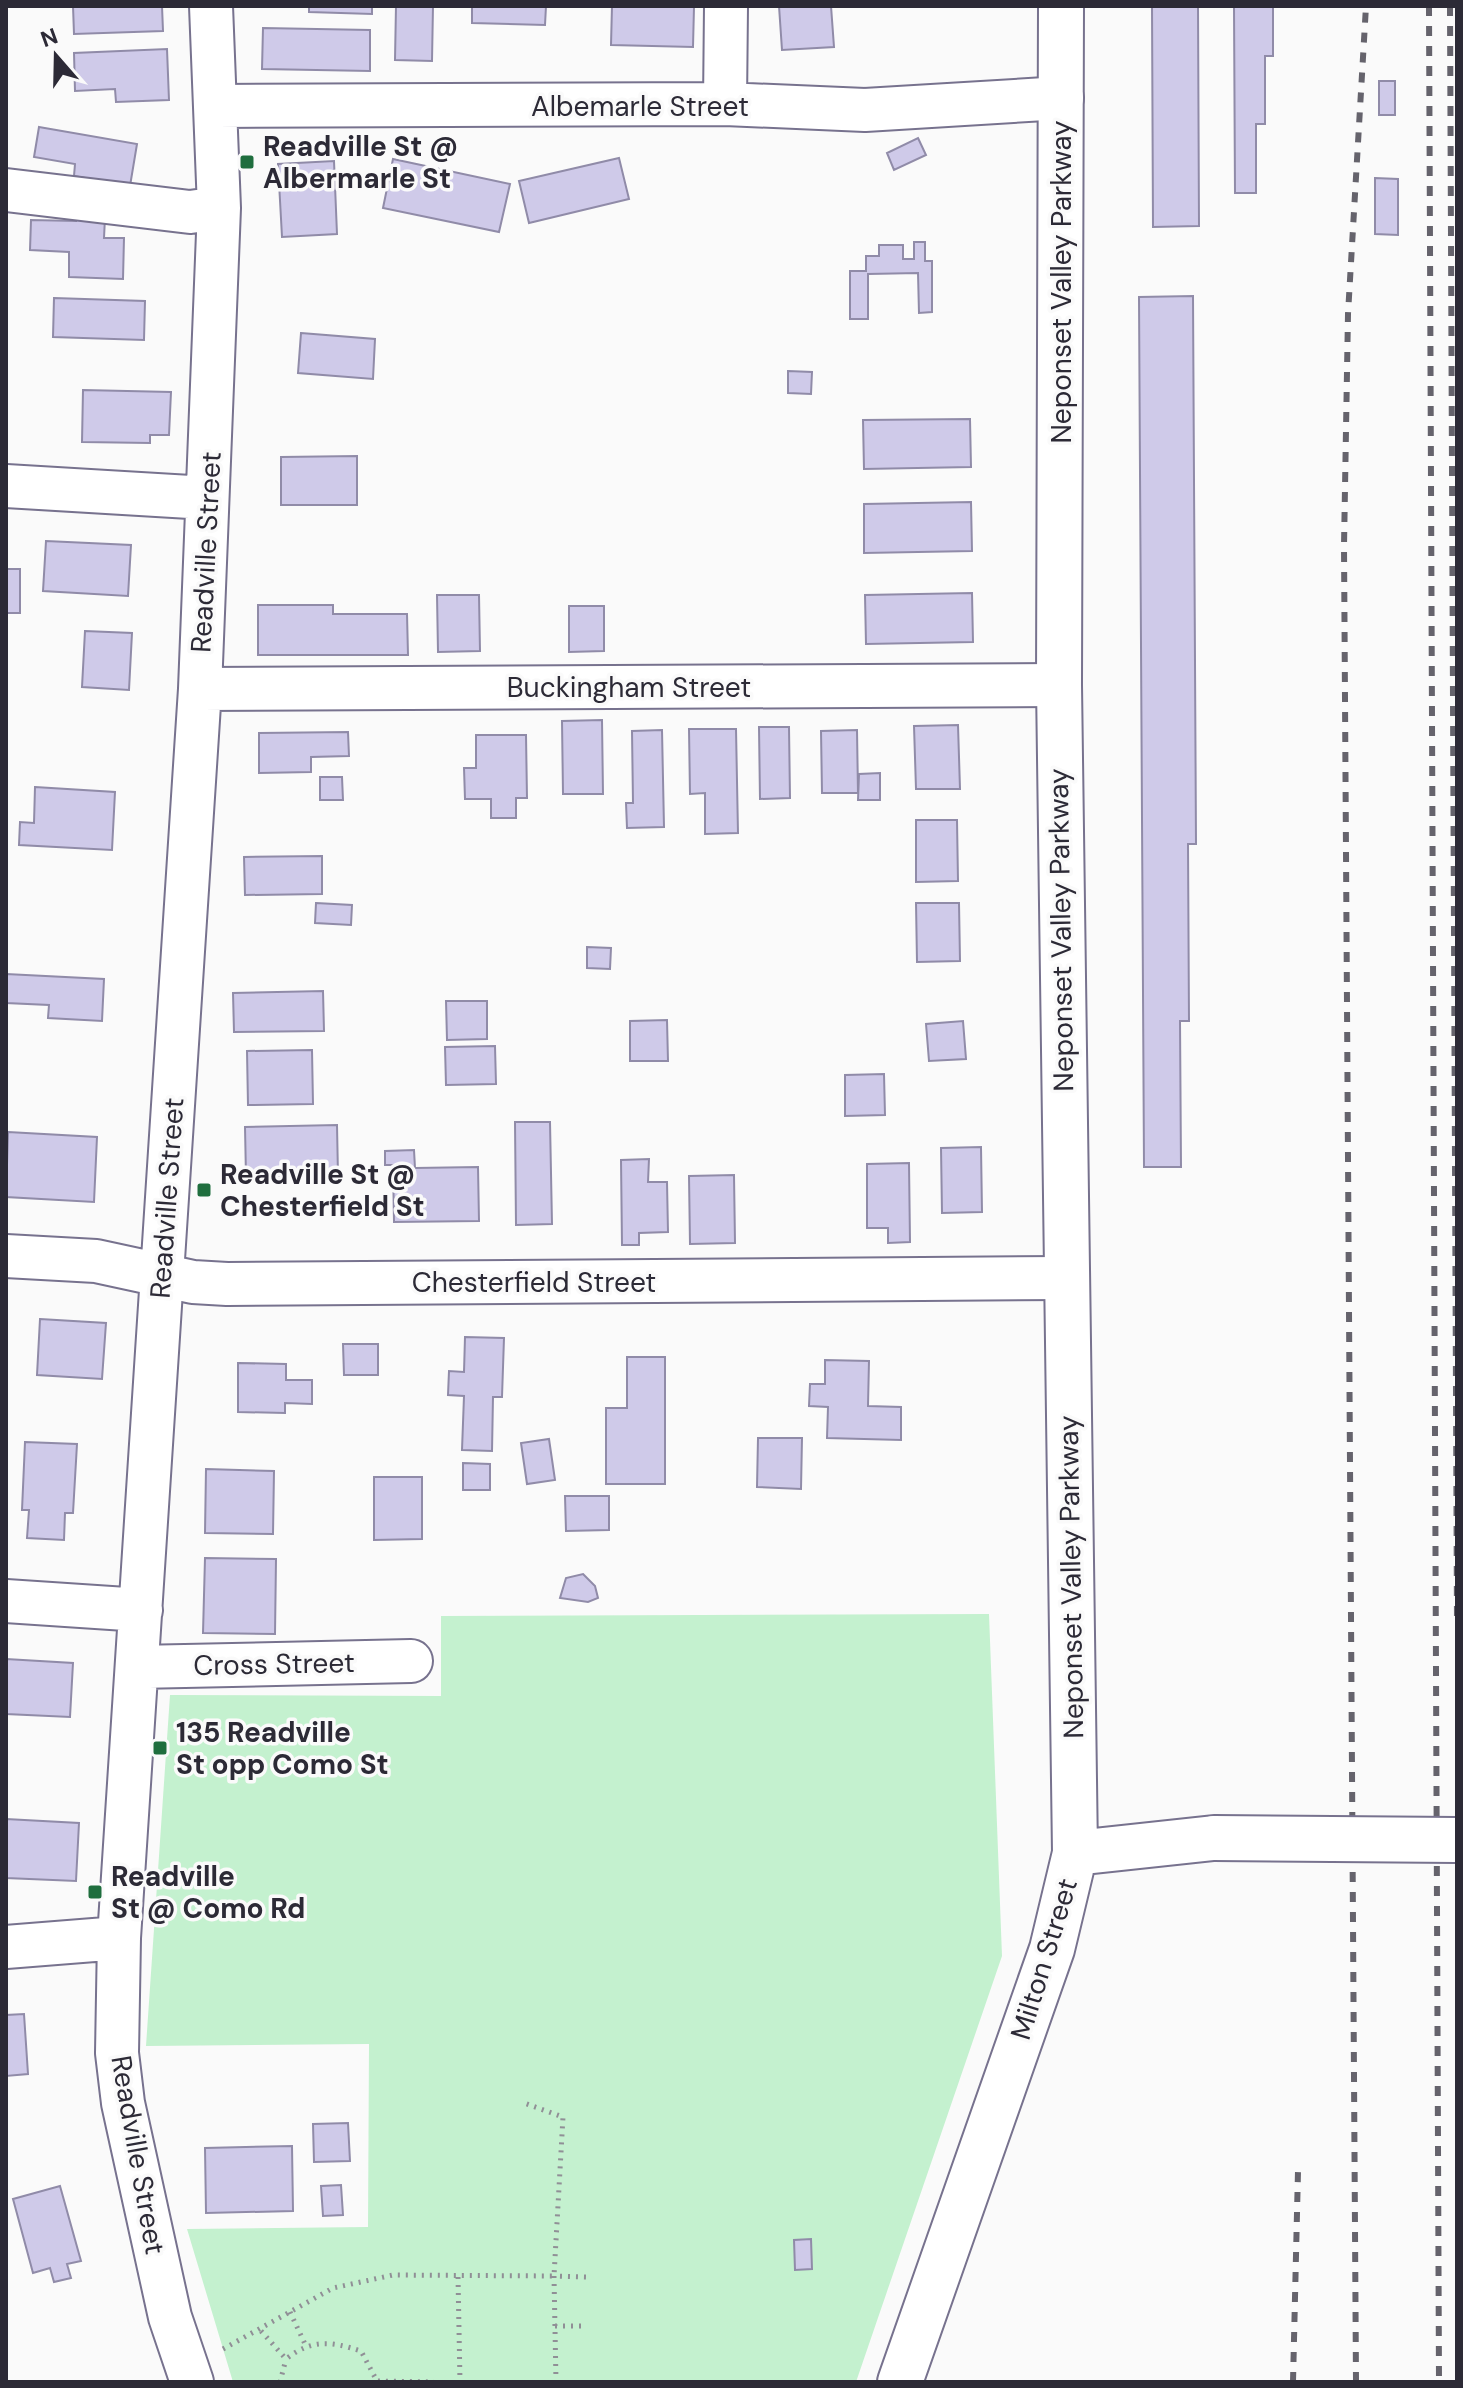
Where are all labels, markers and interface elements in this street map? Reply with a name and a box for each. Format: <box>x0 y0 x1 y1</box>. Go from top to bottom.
north arrow <box>16 16 96 96</box>
text: N <box>37 21 62 54</box>
street label: Albemarle Street <box>531 88 749 125</box>
street label: Neponset Valley Parkway <box>1043 120 1080 444</box>
place label: Readville St @ Albermarle St <box>263 128 458 197</box>
marker: Readville St @ Albermarle St <box>238 153 256 171</box>
street label: Readville Street <box>182 451 230 653</box>
street label: Buckingham Street <box>507 669 751 706</box>
street label: Neponset Valley Parkway <box>1040 768 1082 1092</box>
street label: Readville Street <box>142 1096 192 1300</box>
place label: Readville St @ Chesterfield St <box>220 1156 425 1225</box>
marker: Readville St @ Chesterfield St <box>195 1181 213 1199</box>
street label: Chesterfield Street <box>412 1264 656 1301</box>
street label: Neponset Valley Parkway <box>1050 1415 1092 1739</box>
street label: Cross Street <box>193 1644 355 1684</box>
place label: 135 Readville St opp Como St <box>176 1714 389 1783</box>
marker: 135 Readville St opp Como St <box>151 1739 169 1757</box>
place label: Readville St @ Como Rd <box>111 1858 305 1927</box>
street label: Milton Street <box>1002 1874 1086 2044</box>
marker: Readville St @ Como Rd <box>86 1883 104 1901</box>
street label: Readville Street <box>102 2053 174 2257</box>

